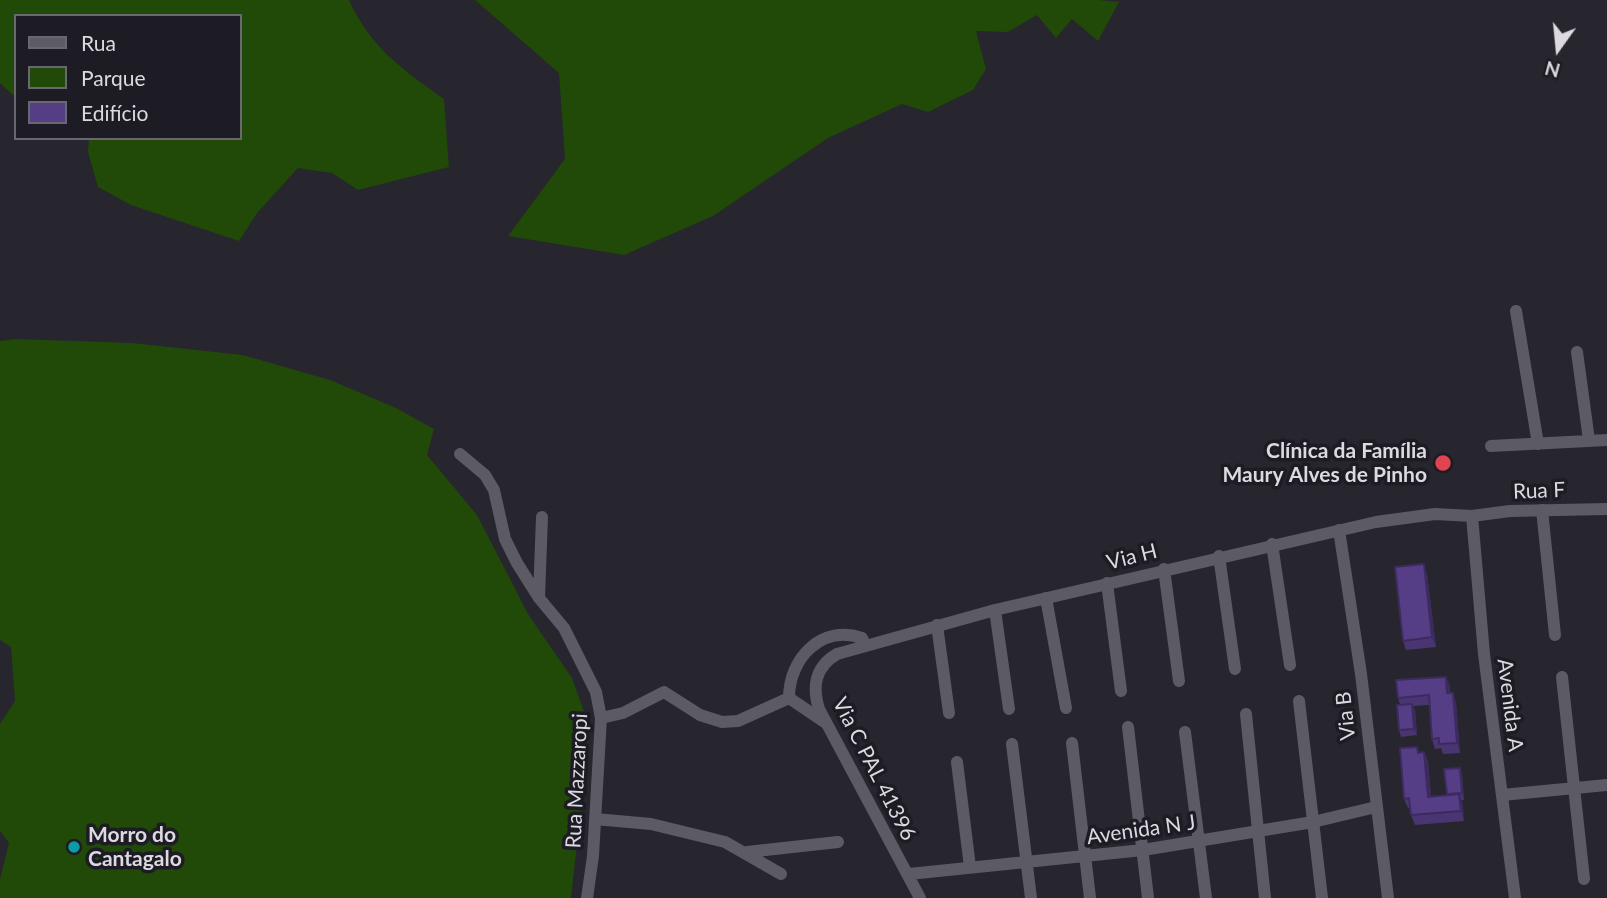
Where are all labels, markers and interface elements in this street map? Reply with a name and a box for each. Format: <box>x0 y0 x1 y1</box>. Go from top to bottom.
legend <box>14 14 242 140</box>
north arrow <box>1523 14 1593 84</box>
text: Rua <box>81 30 116 55</box>
text: N <box>1542 57 1562 83</box>
text: Parque <box>81 65 146 90</box>
text: Edifício <box>81 100 148 125</box>
place label: Clínica da Família Maury Alves de Pinho <box>1223 438 1427 488</box>
marker: Clínica da Família Maury Alves de Pinho <box>1433 453 1453 473</box>
street label: Rua F <box>1513 477 1565 505</box>
street label: Via H <box>1104 539 1160 575</box>
street label: Avenida A <box>1492 657 1528 753</box>
street label: Via B <box>1331 690 1361 742</box>
street label: Via C PAL 41396 <box>827 693 921 845</box>
street label: Rua Mazzaropi <box>561 713 593 849</box>
street label: Avenida N J <box>1085 810 1197 850</box>
place label: Morro do Cantagalo <box>88 822 182 872</box>
marker: Morro do Cantagalo <box>66 839 82 855</box>

